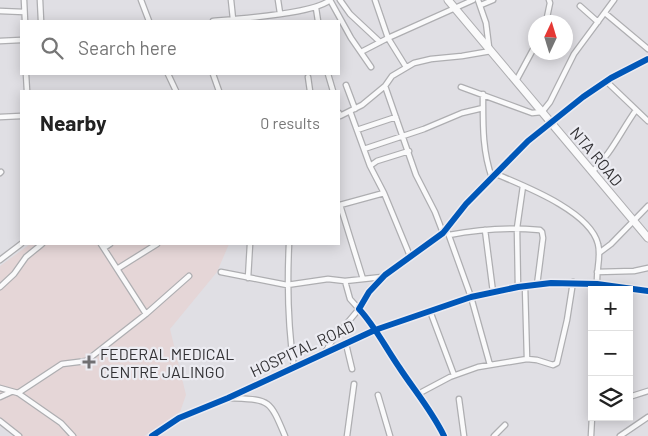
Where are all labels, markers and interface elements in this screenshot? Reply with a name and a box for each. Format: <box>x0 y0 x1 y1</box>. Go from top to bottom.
north arrow <box>528 15 573 60</box>
search box <box>20 20 340 75</box>
icon: search <box>38 34 66 62</box>
text: Search here <box>78 36 177 59</box>
text: Nearby <box>40 110 106 135</box>
text: 0 results <box>260 113 320 132</box>
street label: NTA ROAD <box>567 123 627 189</box>
map controls <box>588 286 633 421</box>
button: + <box>588 286 633 331</box>
street label: HOSPITAL ROAD <box>247 316 357 380</box>
button: − <box>588 331 633 376</box>
place label: FEDERAL MEDICAL CENTRE JALINGO <box>100 344 234 381</box>
marker: FEDERAL MEDICAL CENTRE JALINGO <box>82 355 96 369</box>
button: layers <box>588 376 633 421</box>

